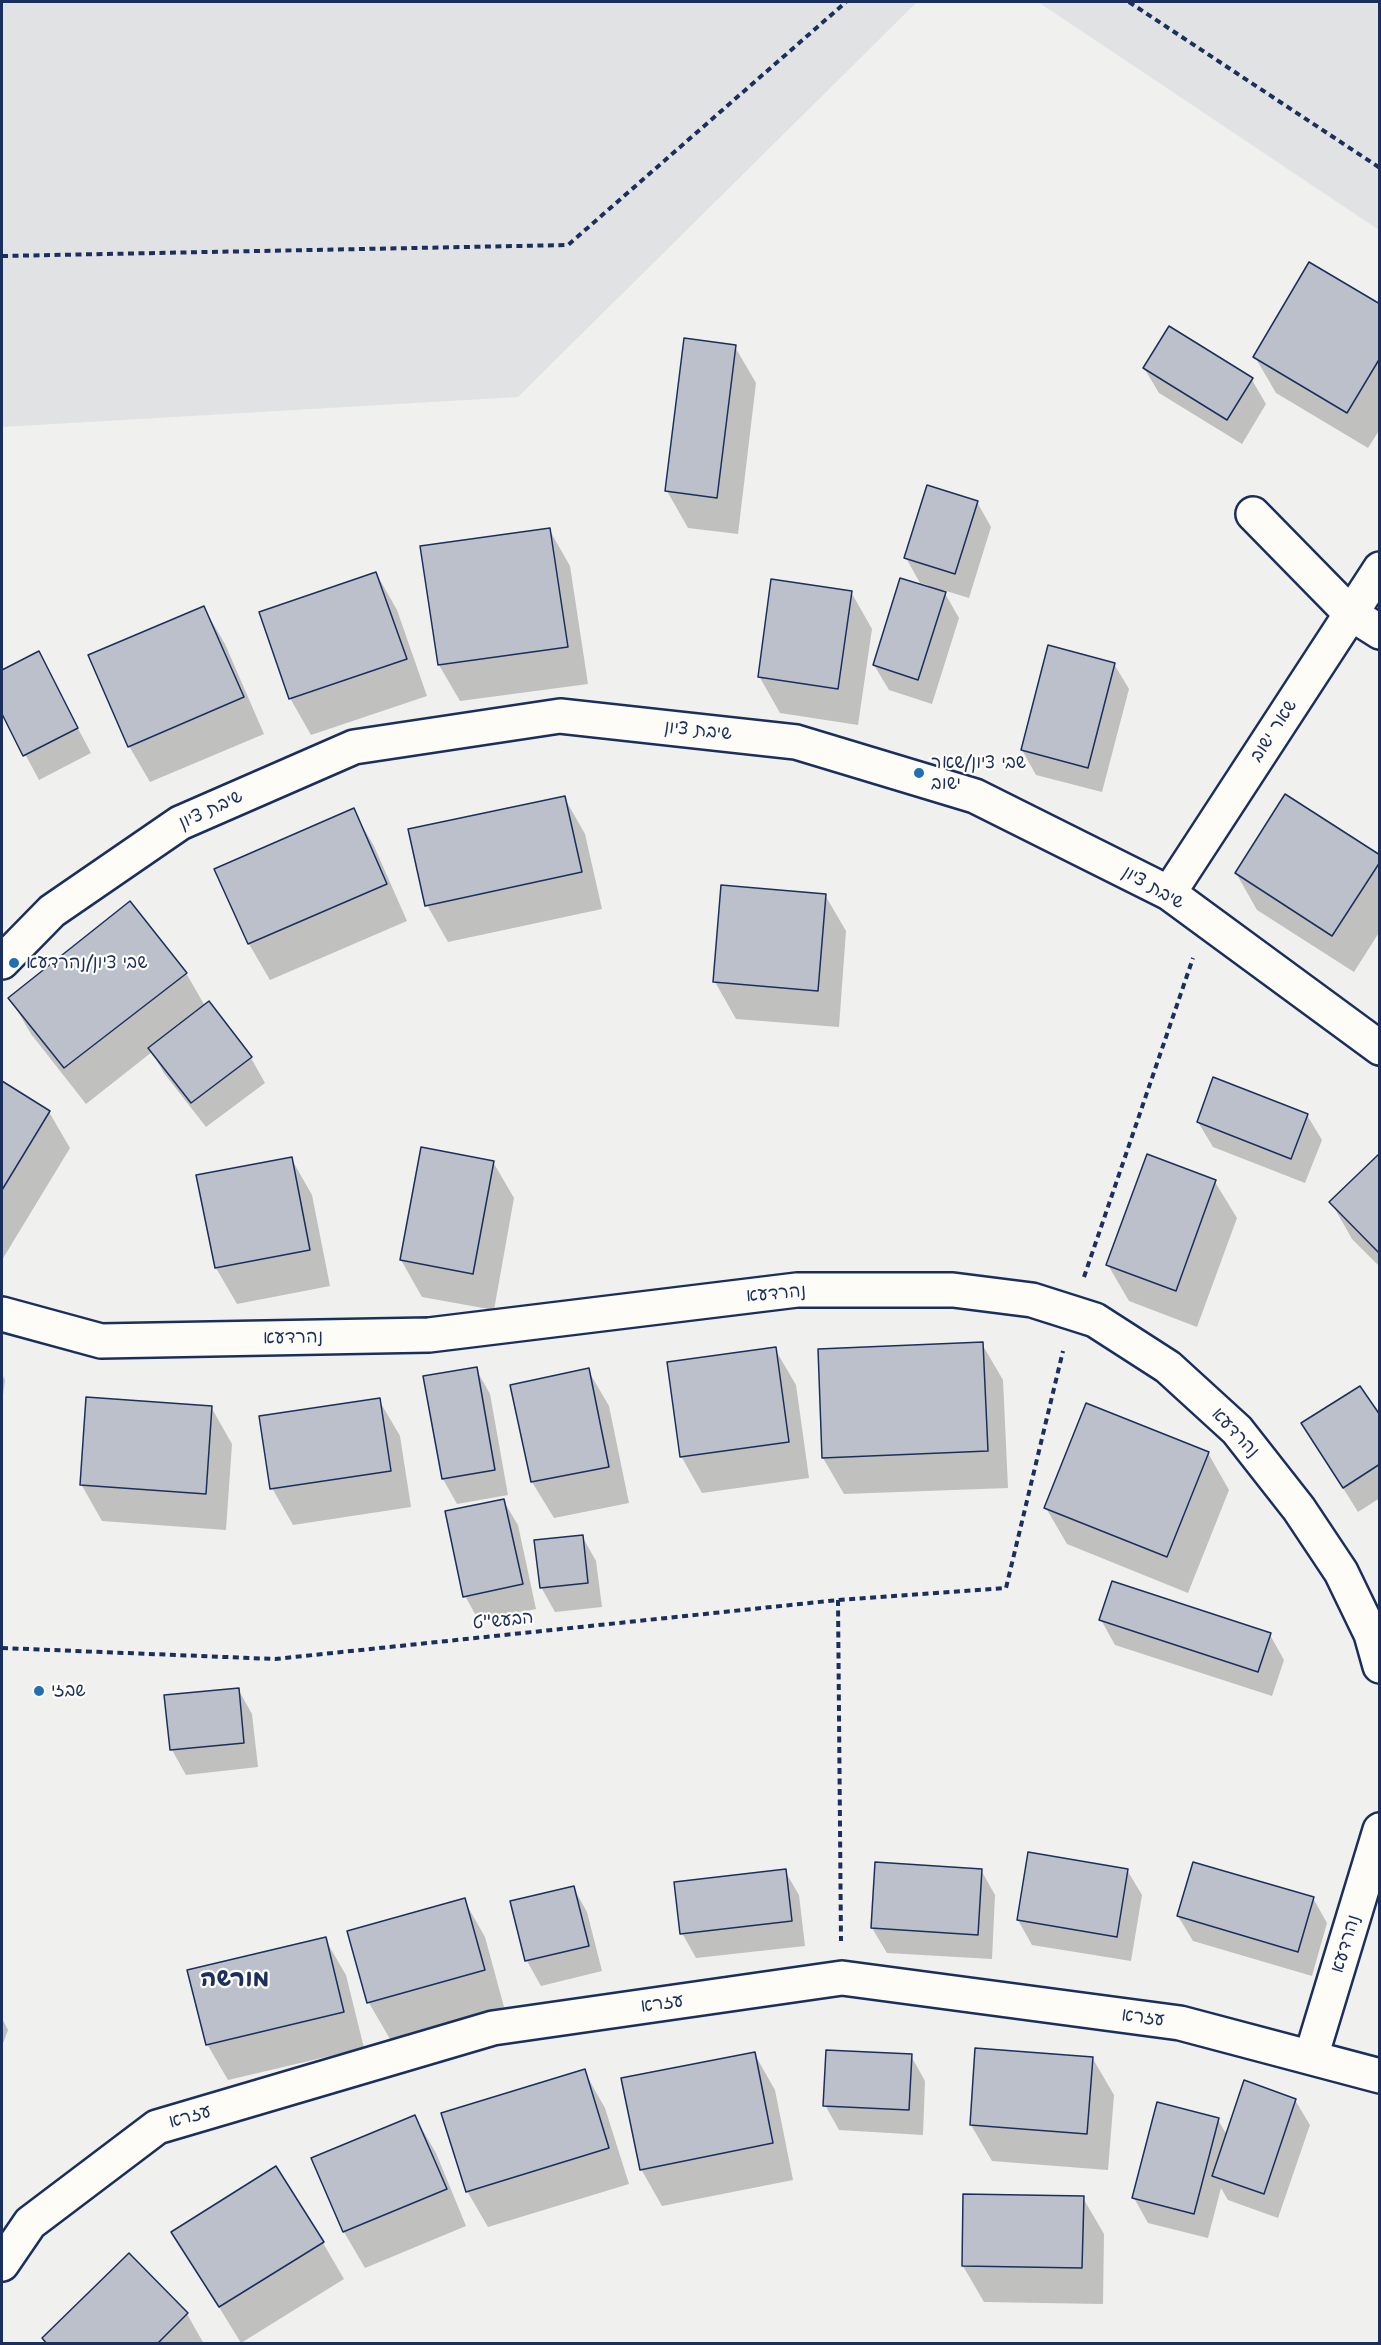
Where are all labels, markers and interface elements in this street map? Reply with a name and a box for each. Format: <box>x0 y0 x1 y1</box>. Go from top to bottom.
street label: שאר ישוב <box>1246 696 1302 766</box>
street label: שיבת ציון <box>663 717 733 745</box>
place label: שבי ציון/שאר ישוב <box>931 752 1026 795</box>
marker: שבי ציון/שאר ישוב <box>912 766 926 780</box>
street label: שיבת ציון <box>176 786 246 834</box>
street label: שיבת ציון <box>1118 862 1188 914</box>
place label: שבי ציון/נהרדעא <box>26 952 148 974</box>
marker: שבי ציון/נהרדעא <box>7 956 21 970</box>
street label: נהרדעא <box>745 1281 807 1307</box>
street label: נהרדעא <box>263 1327 323 1349</box>
street label: נהרדעא <box>1207 1404 1263 1462</box>
street label: הבעש"ט <box>472 1607 534 1635</box>
place label: שבזי <box>51 1680 86 1702</box>
marker: שבזי <box>32 1684 46 1698</box>
street label: נהרדעא <box>1327 1912 1365 1976</box>
district label: מורשה <box>201 1966 269 1994</box>
street label: עזרא <box>639 1990 685 2018</box>
street label: עזרא <box>1120 2005 1166 2031</box>
street label: עזרא <box>166 2101 214 2133</box>

